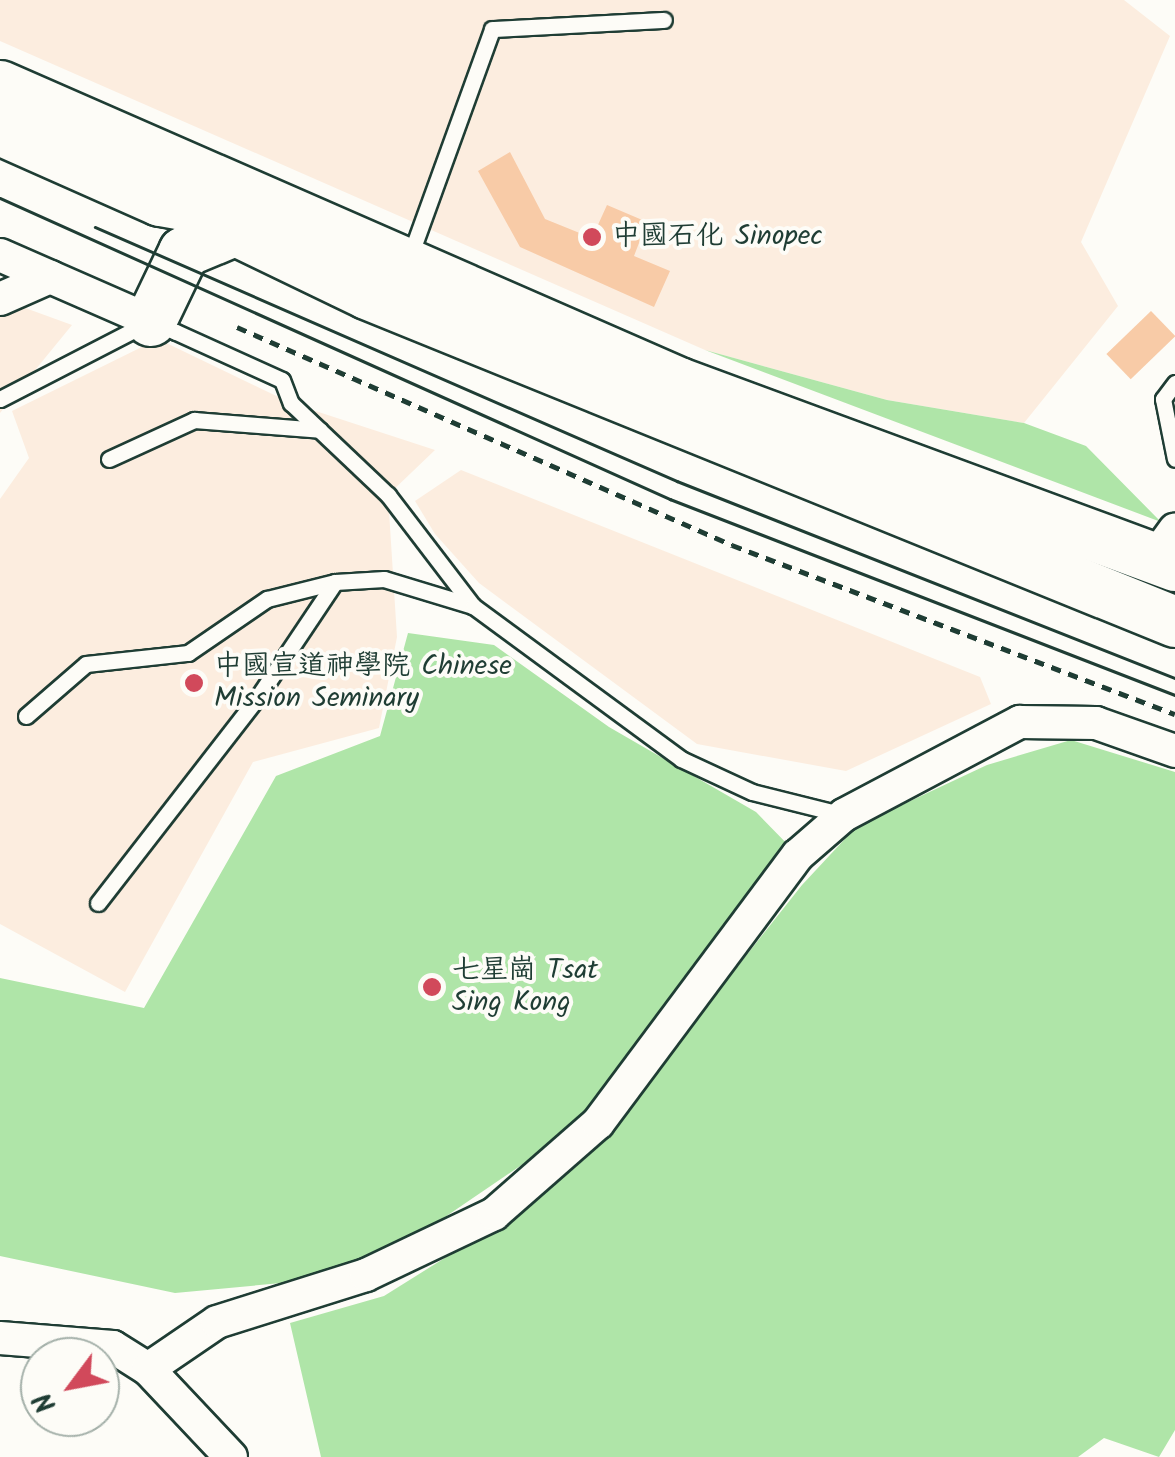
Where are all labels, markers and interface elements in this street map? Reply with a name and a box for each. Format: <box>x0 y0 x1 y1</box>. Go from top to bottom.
place label: 中國石化 Sinopec <box>612 220 823 254</box>
marker: 中國石化 Sinopec <box>581 226 603 248</box>
place label: 中國宣道神學院 Chinese Mission Seminary <box>214 650 512 716</box>
marker: 中國宣道神學院 Chinese Mission Seminary <box>183 672 205 694</box>
place label: 七星崗 Tsat Sing Kong <box>452 954 598 1020</box>
marker: 七星崗 Tsat Sing Kong <box>421 976 443 998</box>
north arrow <box>20 1337 120 1437</box>
text: N <box>22 1383 70 1422</box>

